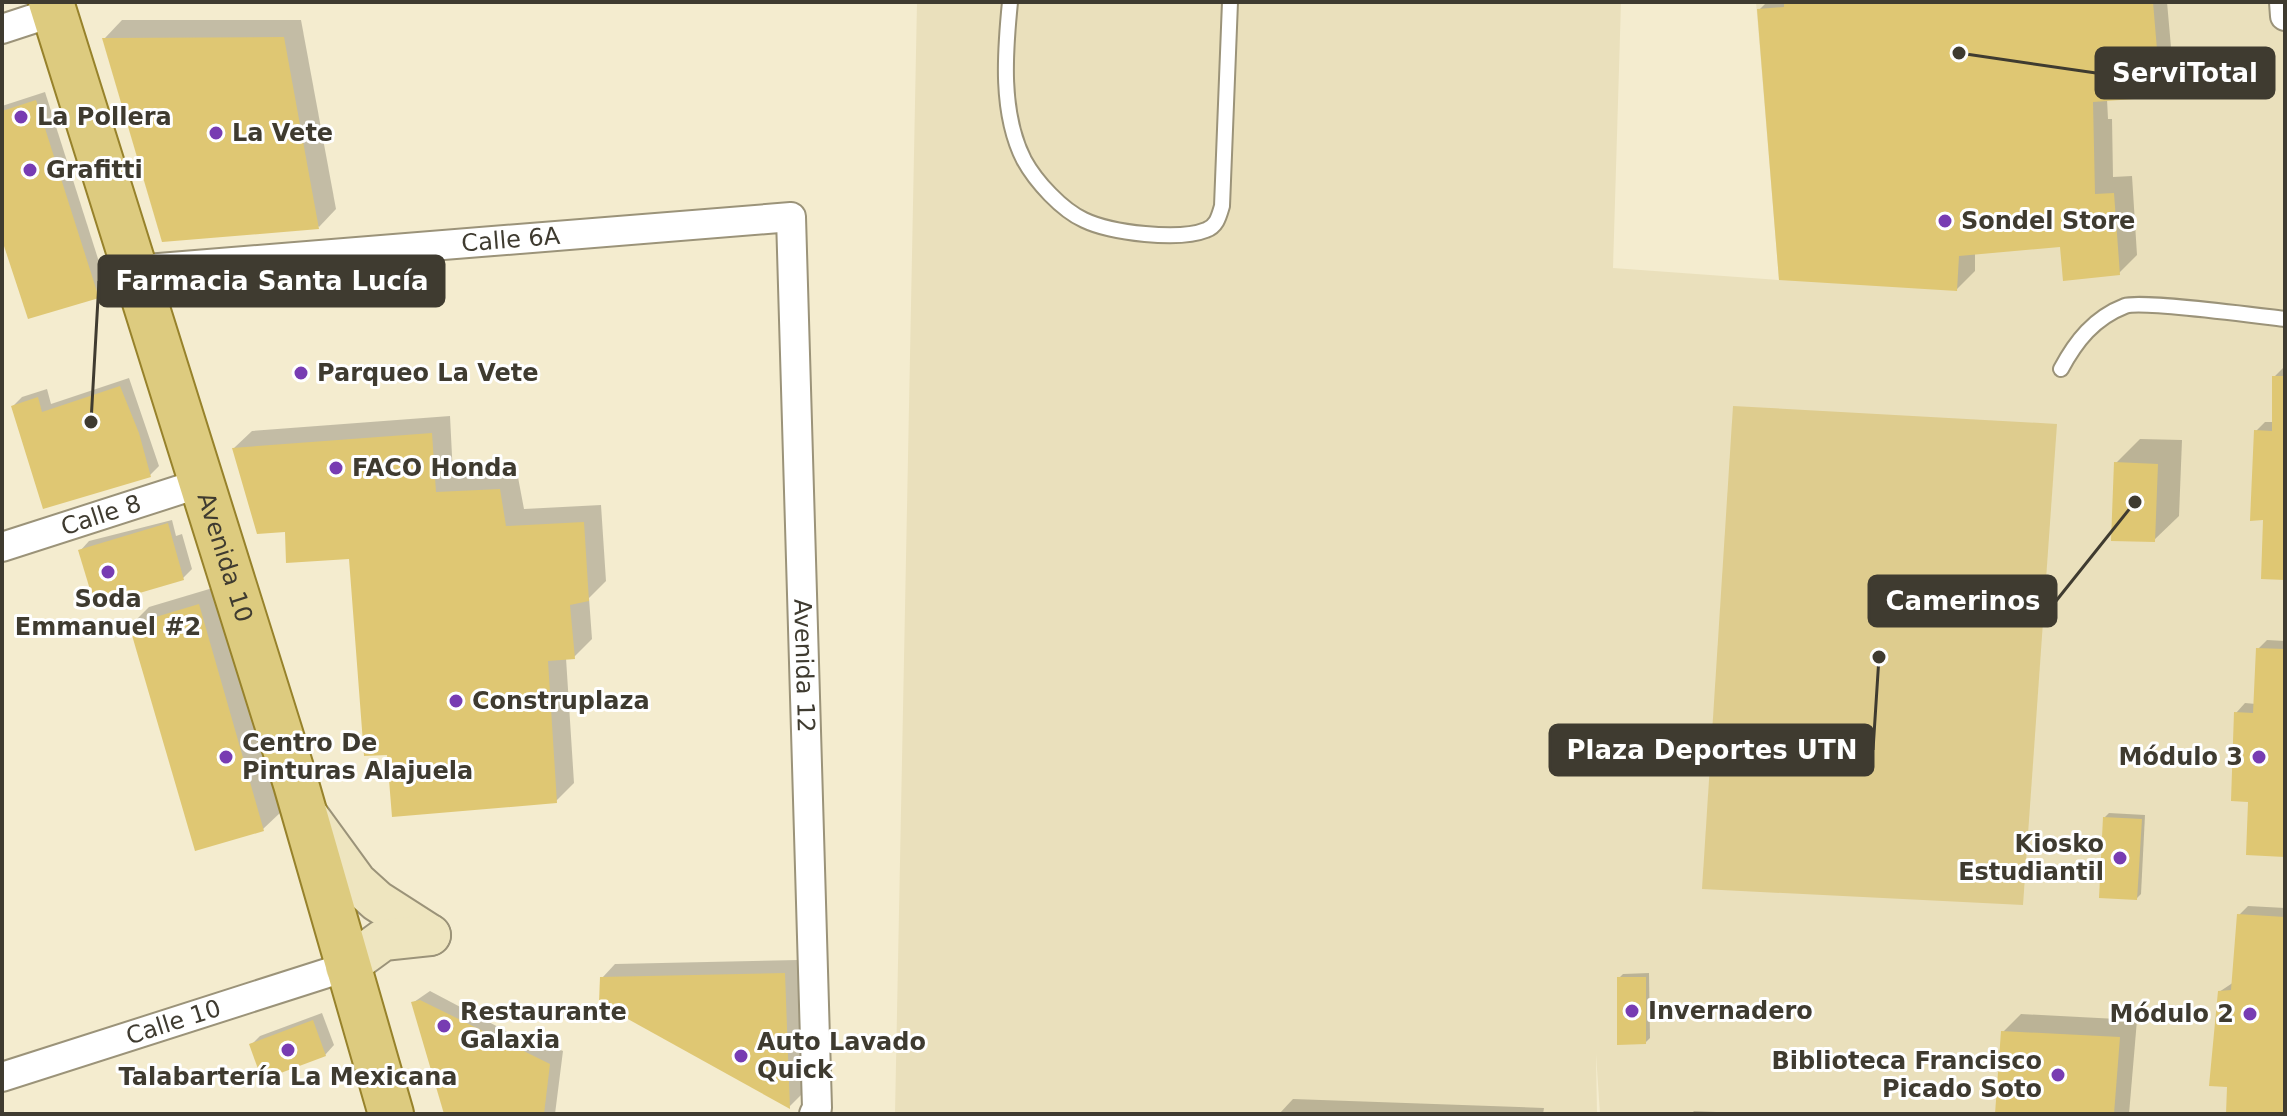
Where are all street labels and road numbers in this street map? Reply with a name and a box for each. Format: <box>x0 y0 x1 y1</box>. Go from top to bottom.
street label: Calle 6A <box>460 222 562 258</box>
street label: Calle 8 <box>57 489 145 541</box>
street label: Avenida 10 <box>192 489 258 626</box>
street label: Avenida 12 <box>788 598 820 733</box>
street label: Calle 10 <box>123 994 224 1050</box>

